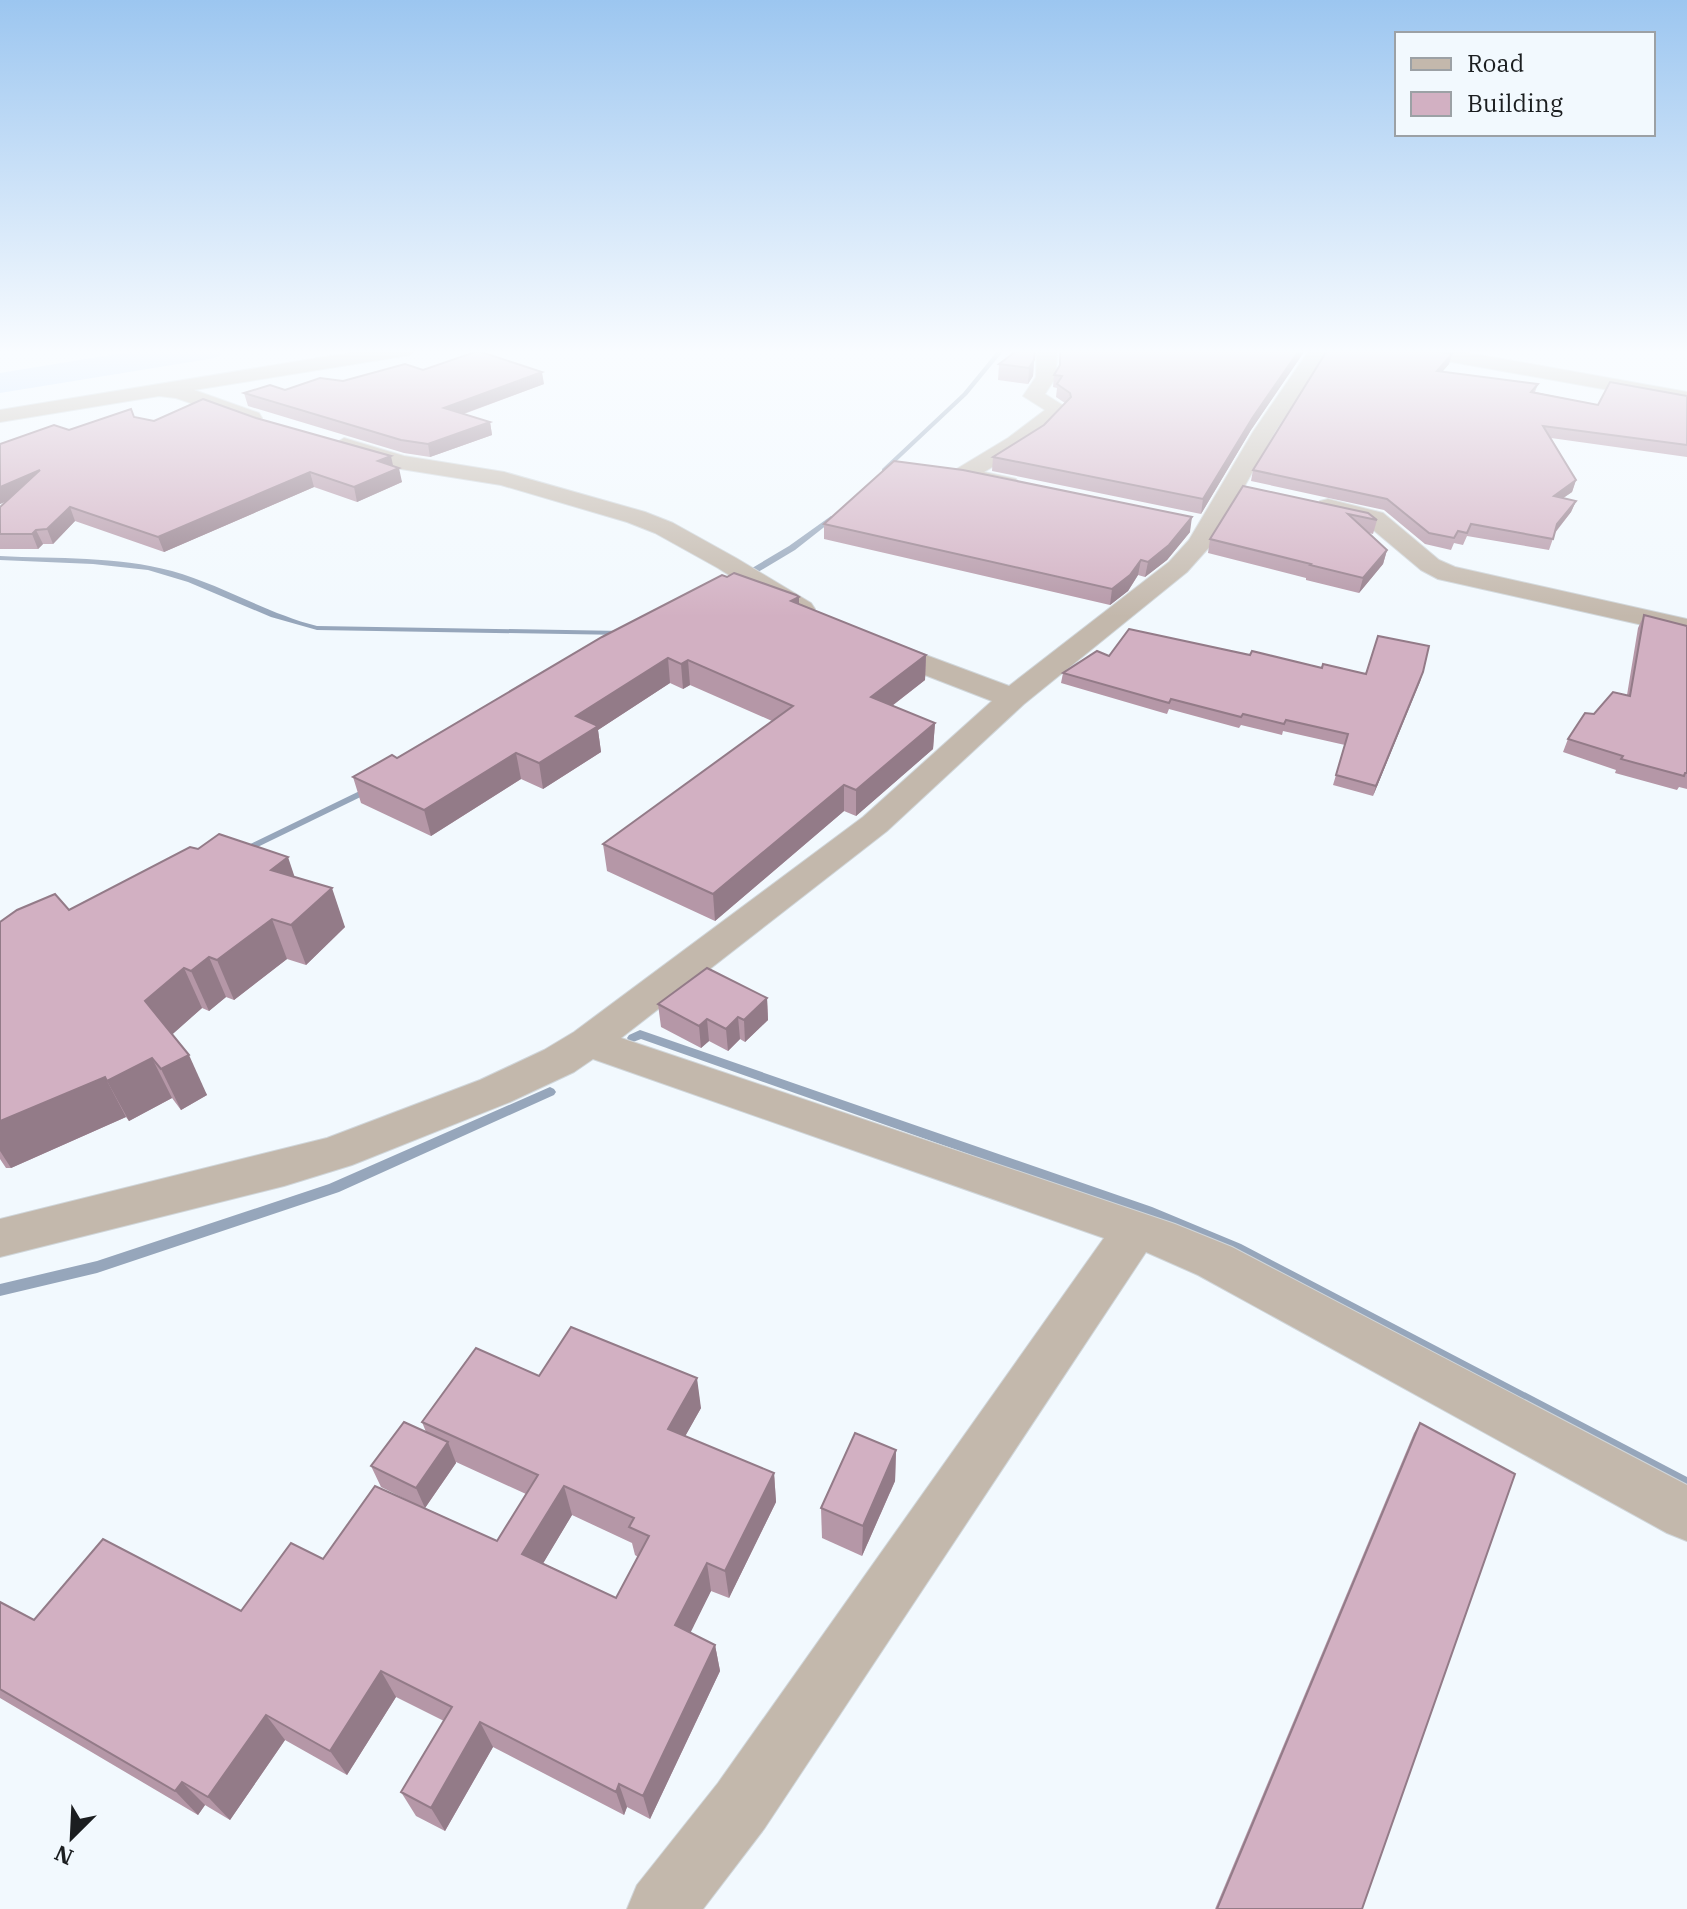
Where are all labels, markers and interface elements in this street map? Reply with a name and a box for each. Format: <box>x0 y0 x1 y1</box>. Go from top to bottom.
legend <box>1395 32 1655 136</box>
text: Road <box>1467 47 1524 79</box>
text: Building <box>1467 87 1563 119</box>
north arrow <box>32 1797 112 1877</box>
text: N <box>50 1839 78 1873</box>

